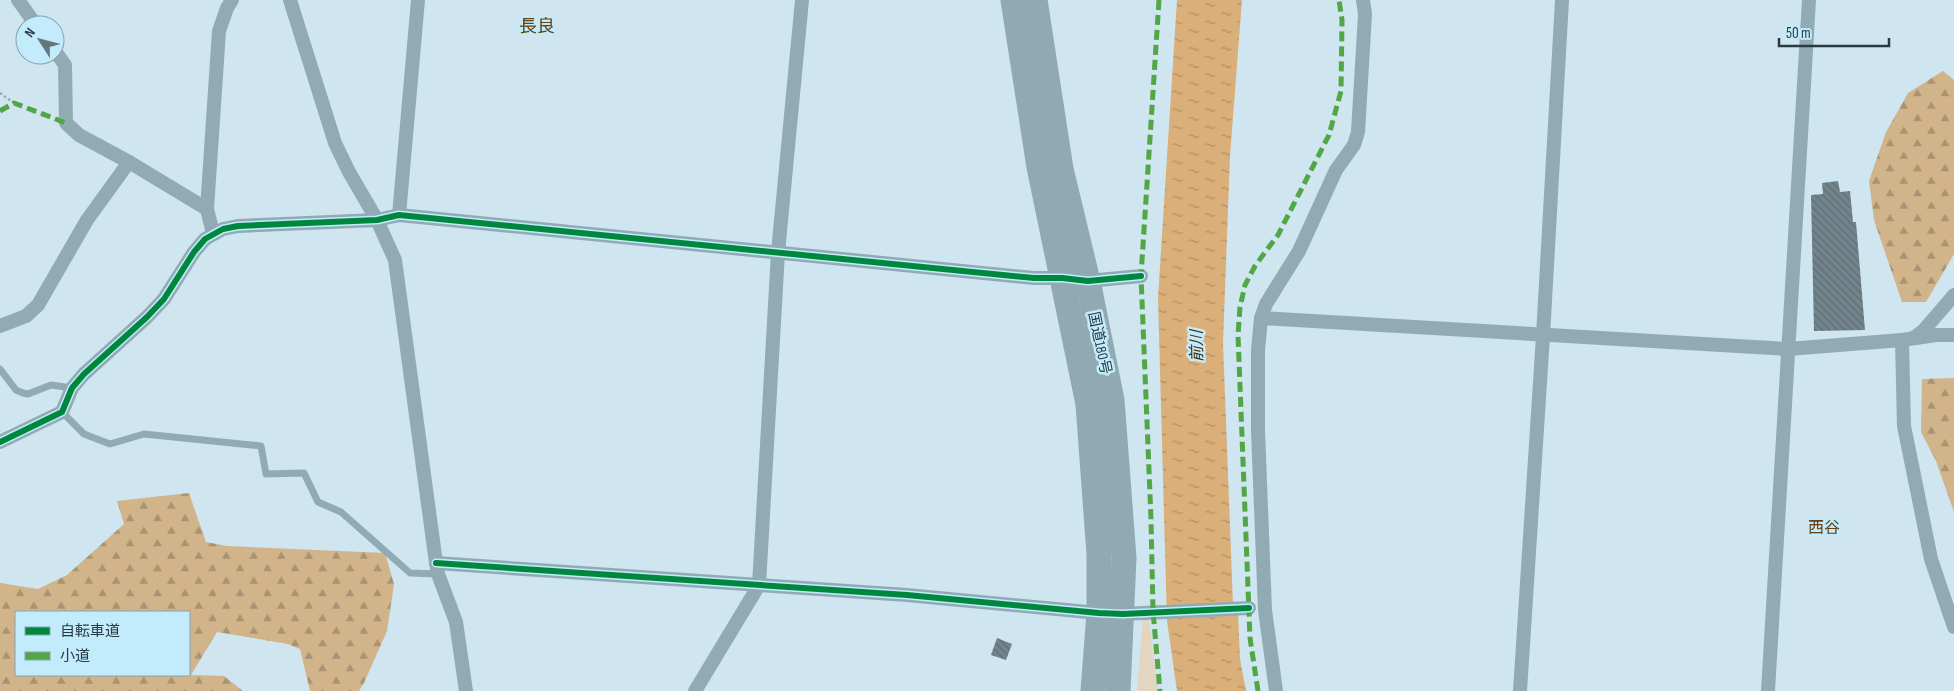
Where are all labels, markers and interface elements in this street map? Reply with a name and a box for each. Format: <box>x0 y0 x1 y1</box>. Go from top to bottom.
north arrow <box>15 15 65 65</box>
scale bar <box>1779 15 1889 47</box>
district label: 長良 <box>519 16 555 37</box>
text: 50 m <box>1786 24 1811 43</box>
text: N <box>21 25 39 41</box>
street label: 国道180号 <box>1084 310 1115 376</box>
water label: 前川 <box>1188 328 1207 362</box>
district label: 西谷 <box>1808 519 1840 538</box>
legend <box>15 611 190 676</box>
text: 自転車道 <box>60 622 120 641</box>
text: 小道 <box>60 647 90 666</box>

